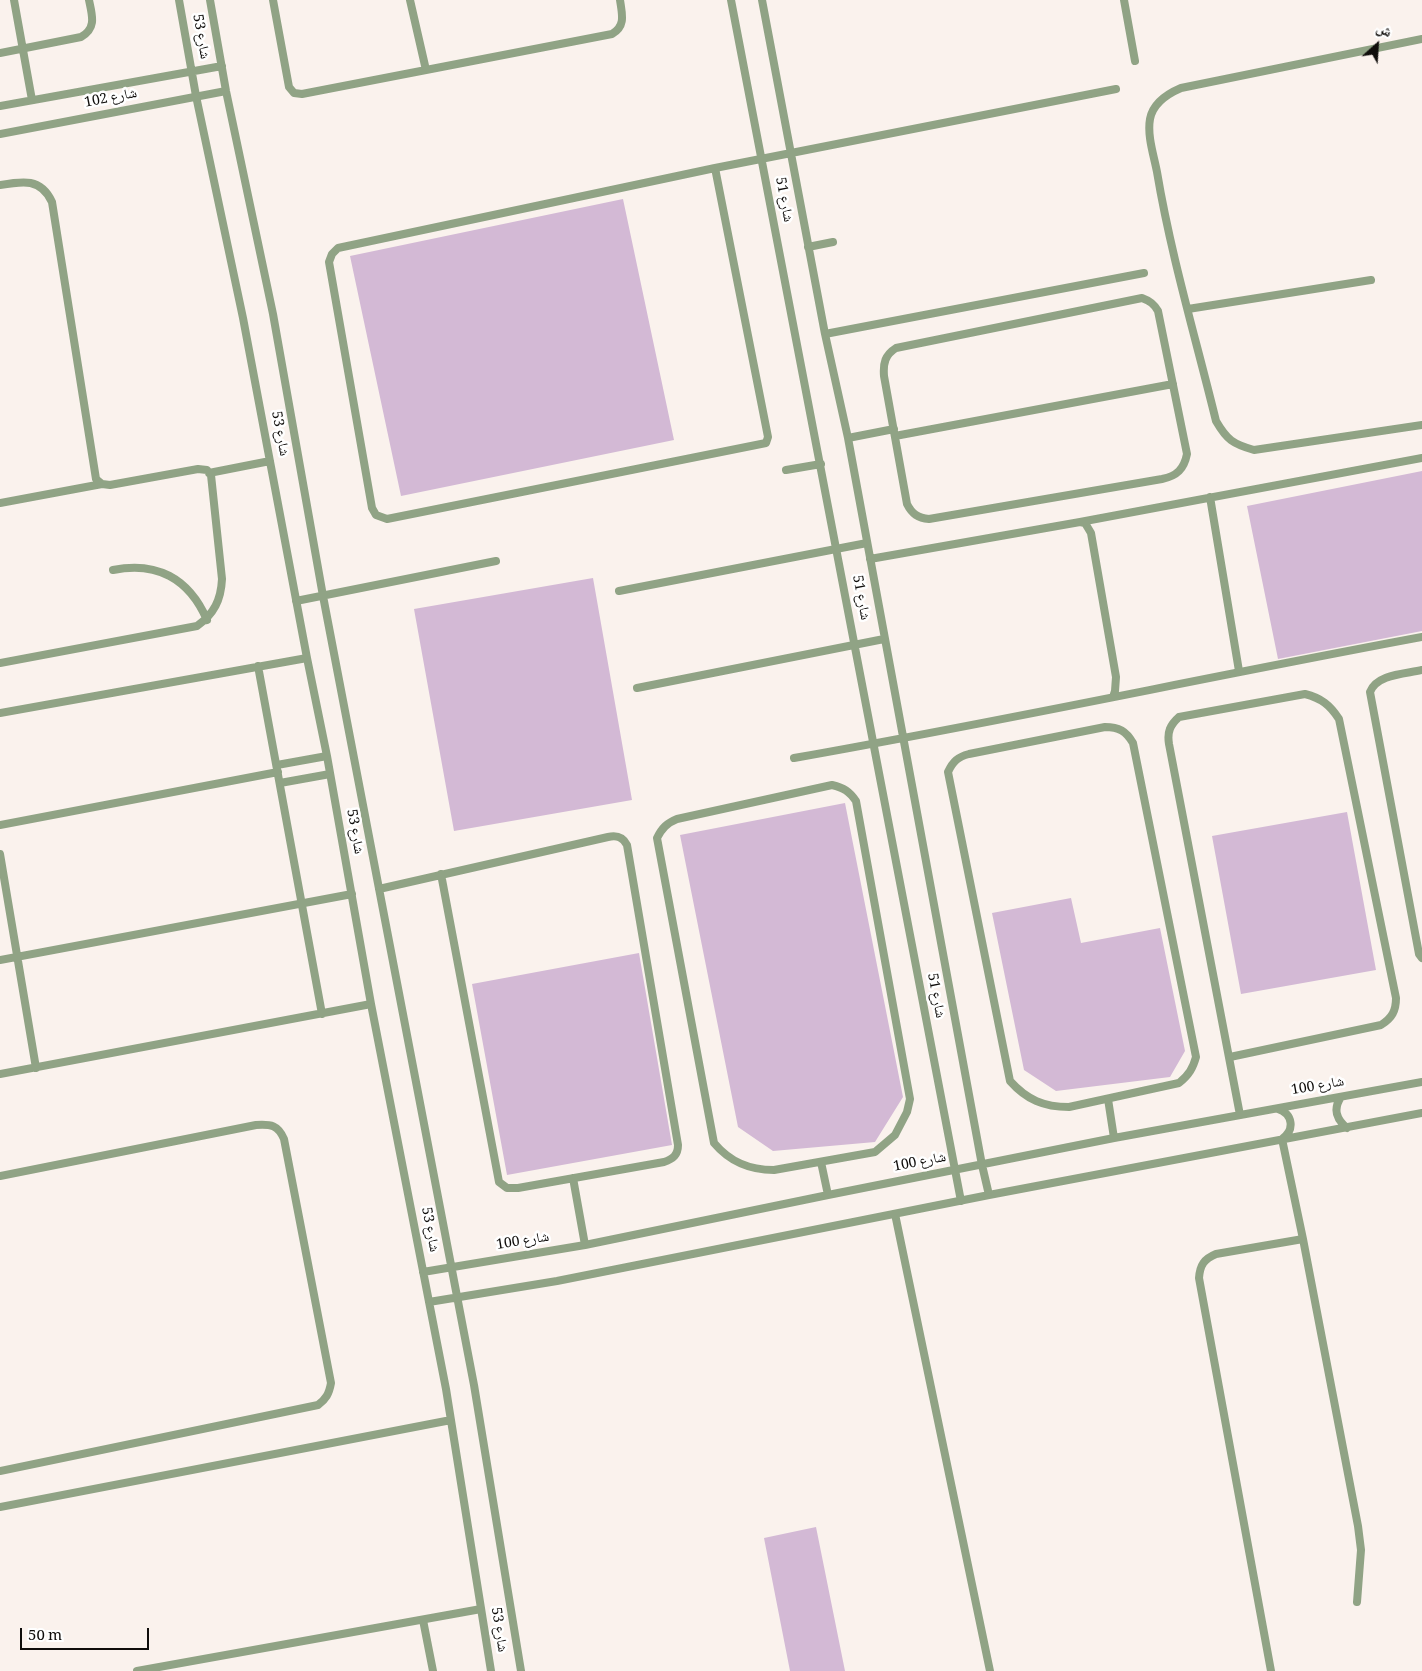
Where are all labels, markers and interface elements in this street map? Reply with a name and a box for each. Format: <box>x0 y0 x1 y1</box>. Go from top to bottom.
street label: شارع 53 <box>187 13 211 61</box>
text: ش <box>1372 17 1396 46</box>
north arrow <box>1352 20 1402 70</box>
street label: شارع 102 <box>83 87 139 113</box>
street label: شارع 51 <box>769 176 795 224</box>
street label: شارع 53 <box>265 410 291 458</box>
street label: شارع 51 <box>846 574 872 622</box>
street label: شارع 53 <box>341 808 365 856</box>
street label: شارع 51 <box>921 972 947 1020</box>
street label: شارع 100 <box>1290 1075 1346 1101</box>
street label: شارع 100 <box>892 1151 948 1177</box>
street label: شارع 53 <box>415 1206 441 1254</box>
street label: شارع 100 <box>495 1231 551 1255</box>
street label: شارع 53 <box>485 1606 509 1654</box>
scale bar <box>22 1618 151 1650</box>
text: 50 m <box>28 1624 62 1650</box>

